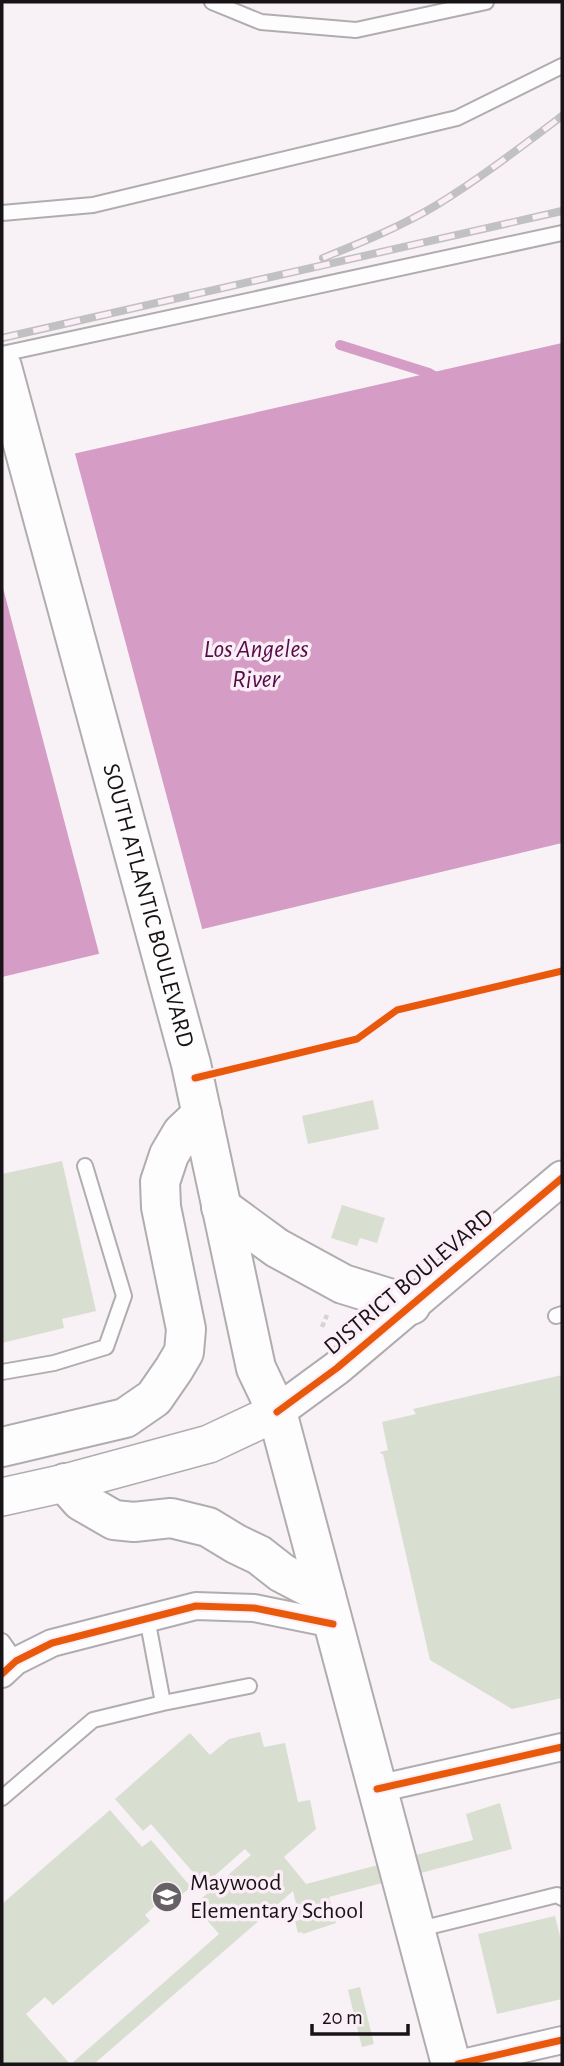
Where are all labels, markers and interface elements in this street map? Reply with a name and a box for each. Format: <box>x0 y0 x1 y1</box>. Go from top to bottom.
water label: Los Angeles River <box>204 636 309 692</box>
street label: SOUTH ATLANTIC BOULEVARD <box>98 761 198 1050</box>
street label: DISTRICT BOULEVARD <box>320 1204 498 1360</box>
place label: Maywood Elementary School <box>190 1871 364 1923</box>
school or university icon: Maywood Elementary School <box>150 1880 184 1914</box>
scale bar <box>312 1993 408 2037</box>
text: 20 m <box>322 2007 363 2028</box>

